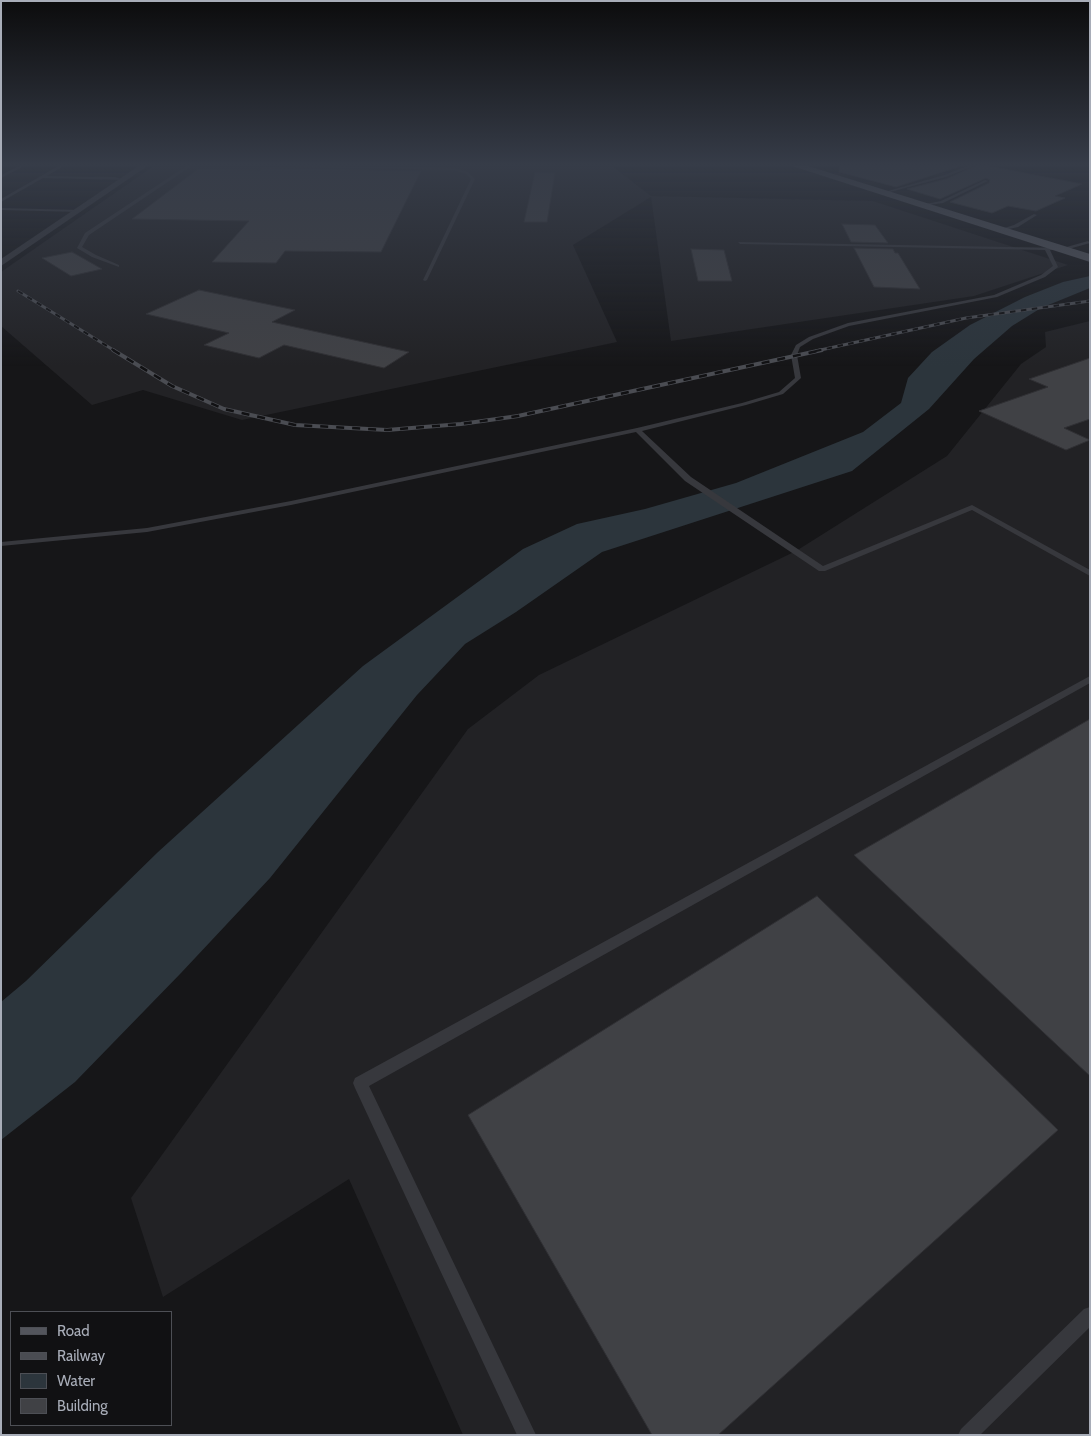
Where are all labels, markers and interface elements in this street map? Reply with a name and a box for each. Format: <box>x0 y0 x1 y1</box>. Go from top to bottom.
legend <box>10 1311 172 1426</box>
text: Road <box>57 1322 90 1340</box>
text: Railway <box>57 1347 105 1365</box>
text: Water <box>57 1372 95 1390</box>
text: Building <box>57 1397 108 1415</box>

